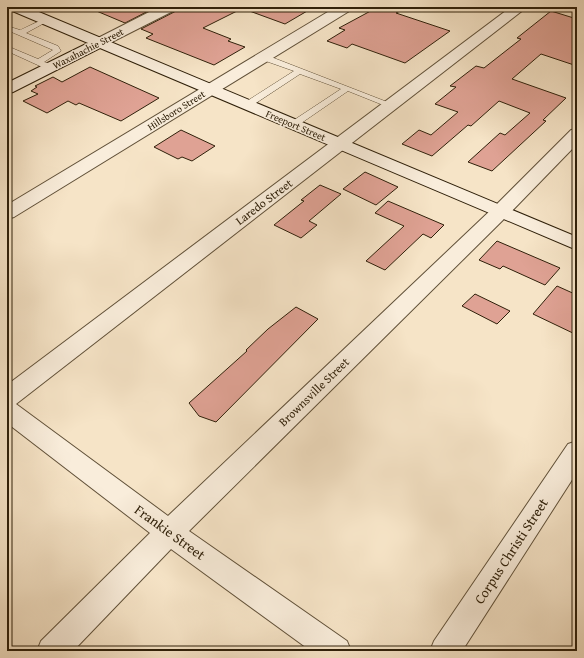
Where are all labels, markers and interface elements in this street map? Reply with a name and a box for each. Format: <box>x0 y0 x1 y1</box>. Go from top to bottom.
street label: Waxahachie Street <box>50 24 127 73</box>
street label: Hillsboro Street <box>144 86 209 134</box>
street label: Freeport Street <box>263 106 329 145</box>
street label: Laredo Street <box>232 174 296 229</box>
street label: Brownsville Street <box>275 353 353 430</box>
street label: Corpus Christi Street <box>469 494 553 608</box>
street label: Frankie Street <box>131 499 210 565</box>

